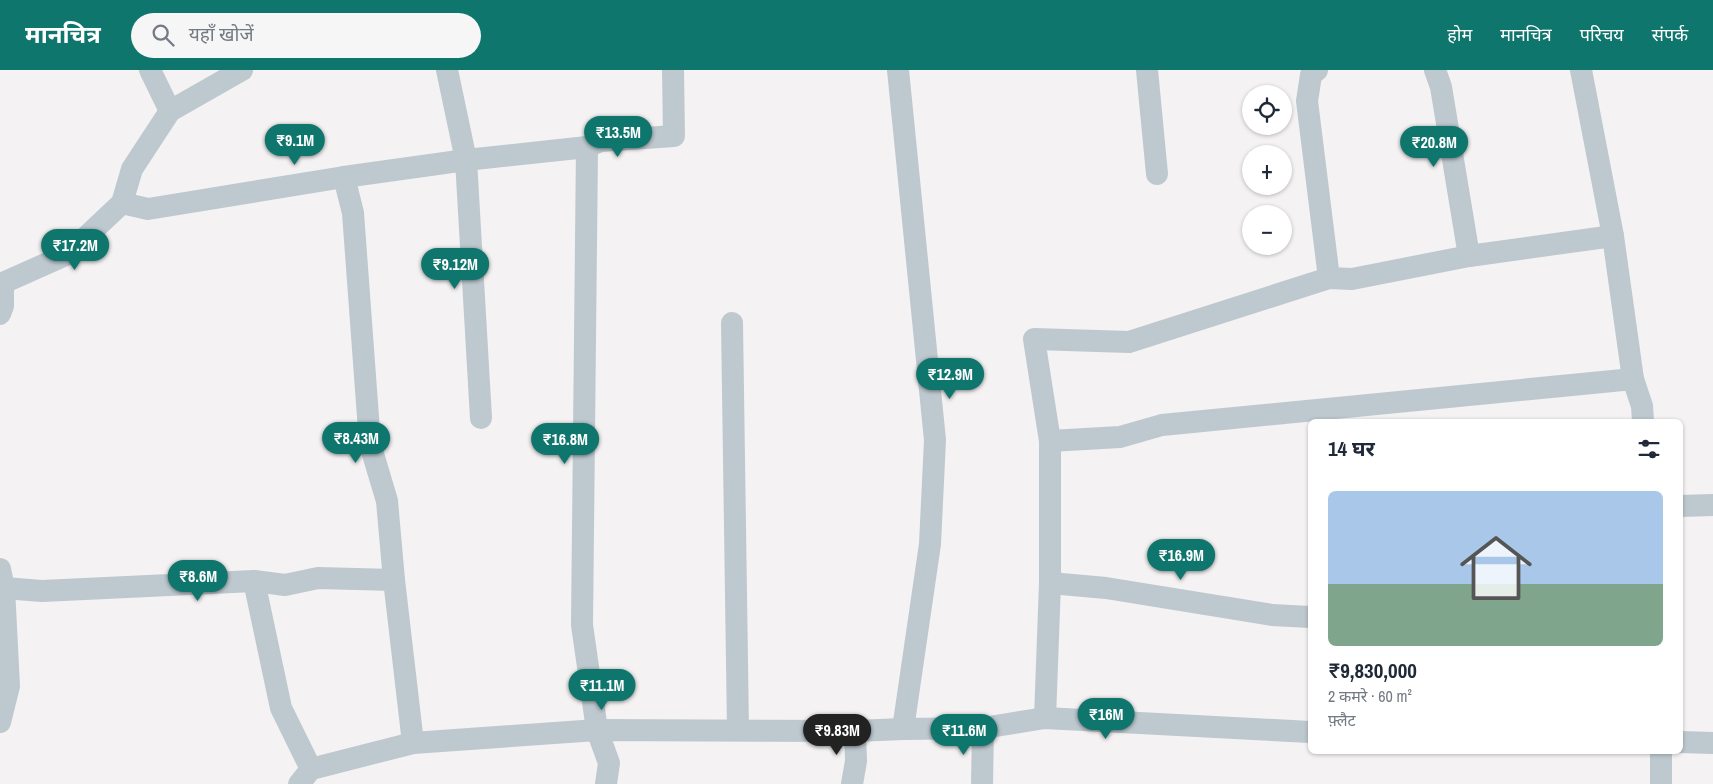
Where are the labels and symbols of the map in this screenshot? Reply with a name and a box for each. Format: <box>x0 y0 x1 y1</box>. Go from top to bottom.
pin: ₹13.5M <box>577 116 659 158</box>
pin: ₹9.1M <box>260 124 330 166</box>
pin: ₹20.8M <box>1393 126 1475 168</box>
pin: ₹17.2M <box>34 228 116 271</box>
pin: ₹9.12M <box>414 248 496 290</box>
pin: ₹12.9M <box>909 358 991 400</box>
pin: ₹8.43M <box>315 422 397 464</box>
pin: ₹16.8M <box>524 422 606 465</box>
pin: ₹16.9M <box>1140 538 1222 581</box>
pin: ₹8.6M <box>163 560 233 602</box>
pin: ₹11.1M <box>561 668 643 711</box>
pin: ₹16M <box>1076 698 1136 740</box>
pin: ₹9.83M <box>796 714 878 756</box>
pin: ₹11.6M <box>923 714 1005 756</box>

